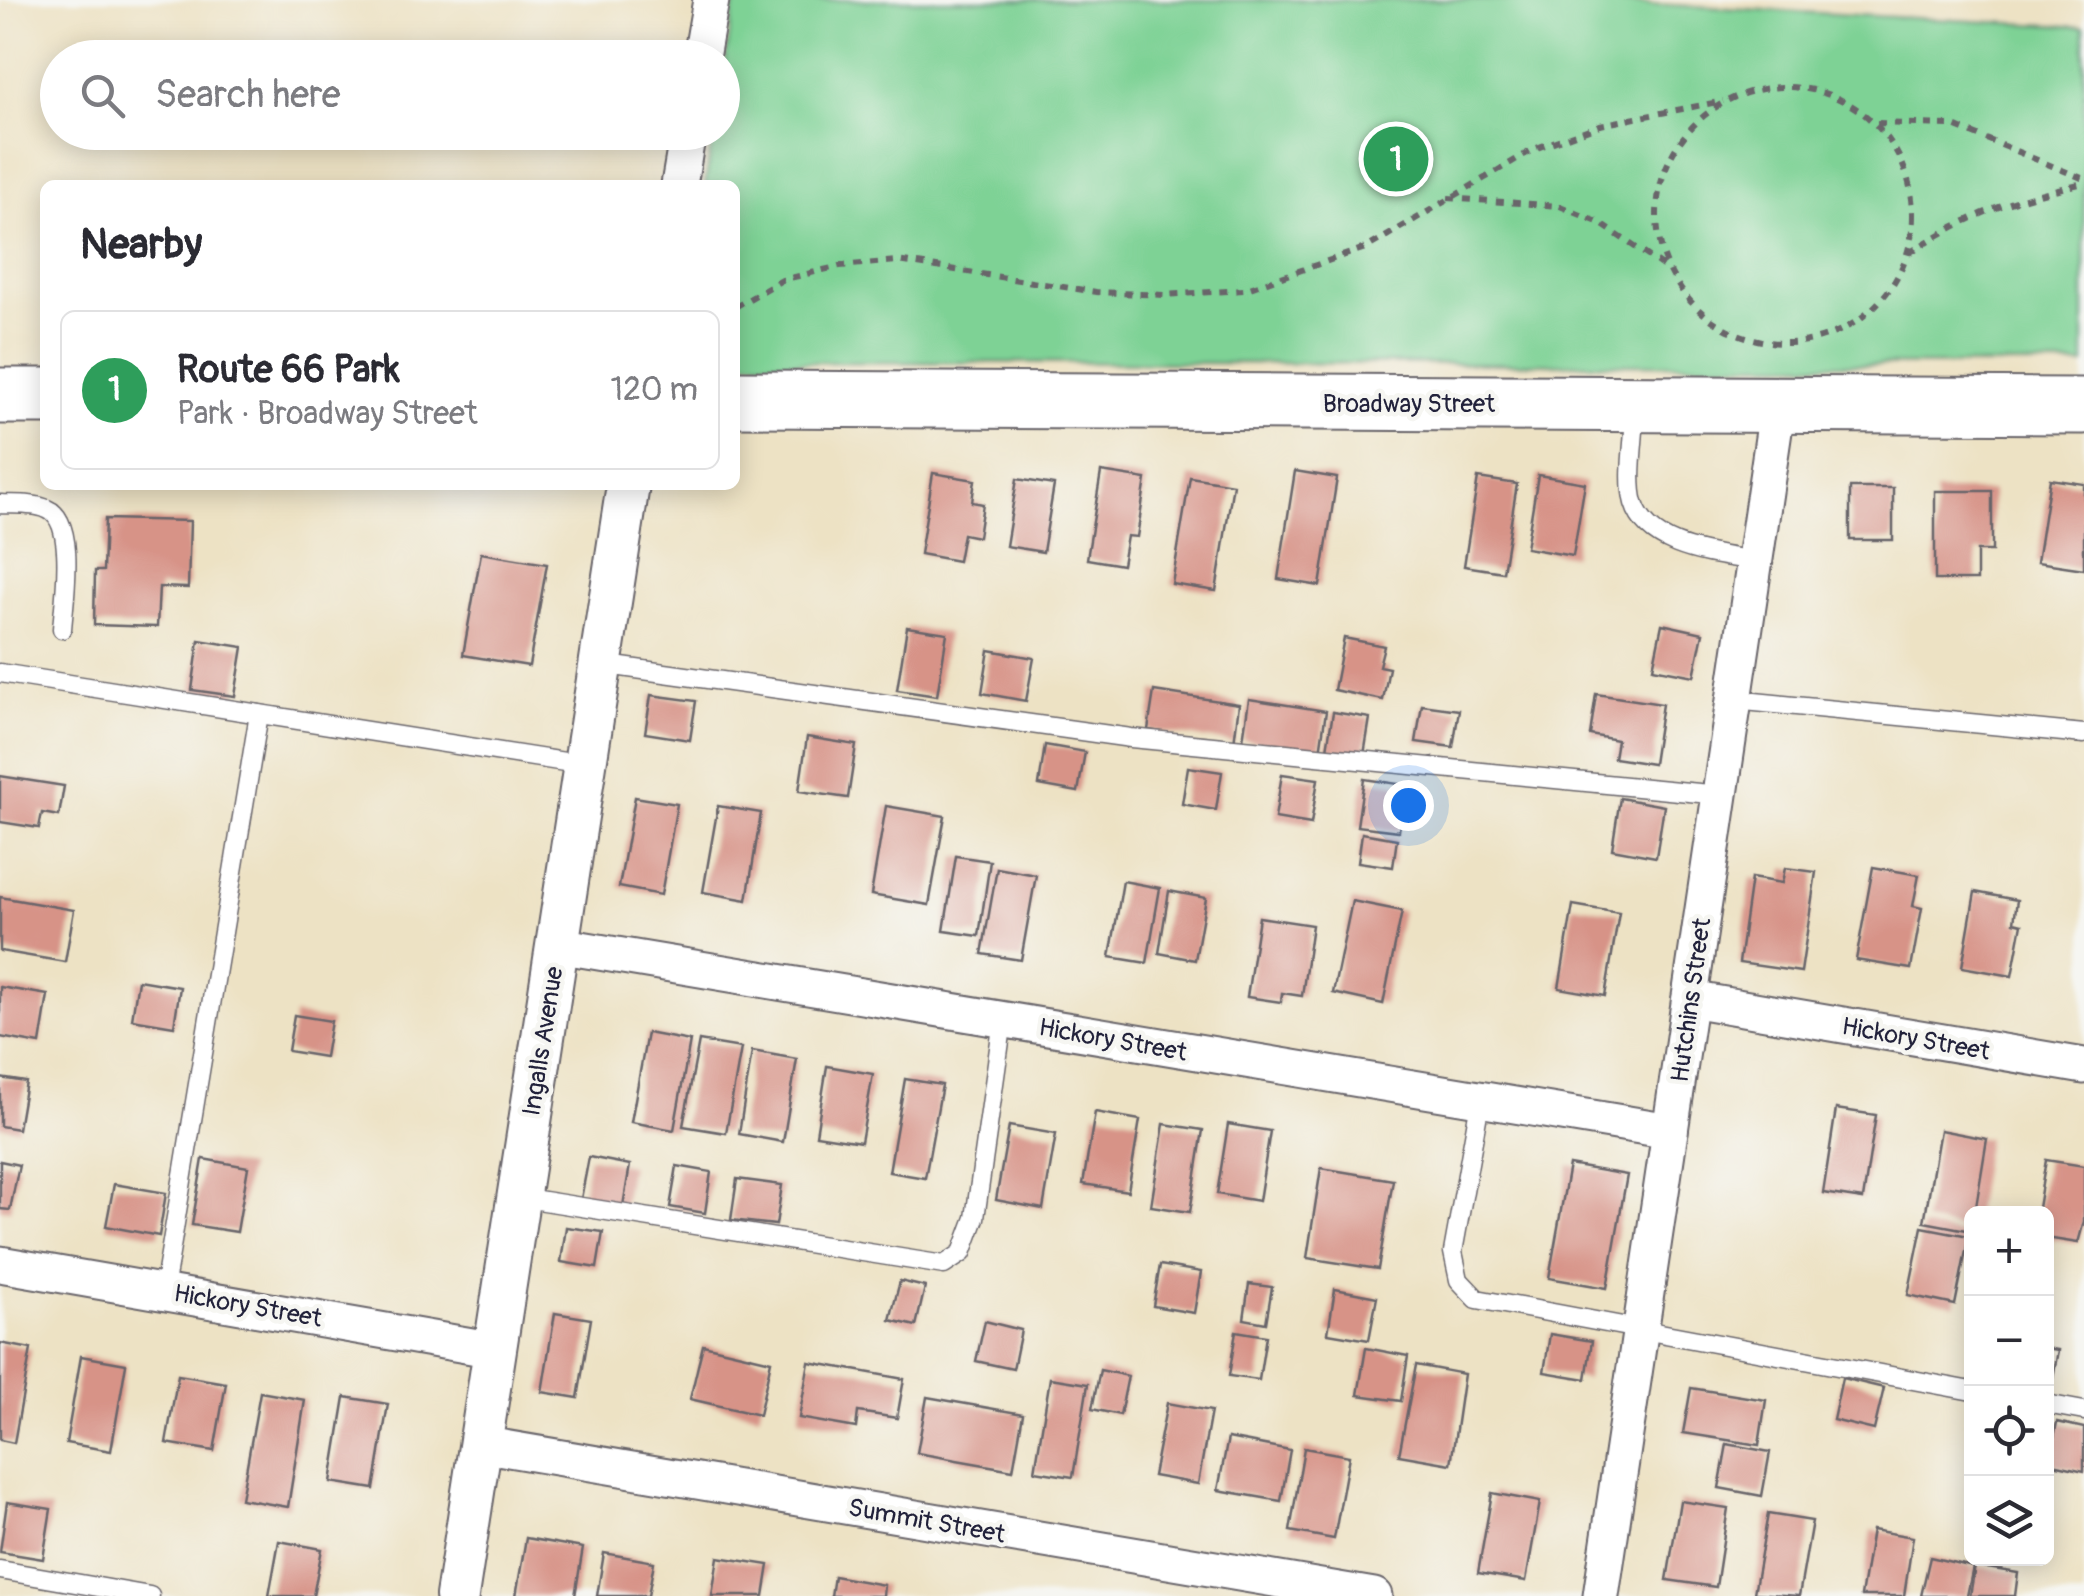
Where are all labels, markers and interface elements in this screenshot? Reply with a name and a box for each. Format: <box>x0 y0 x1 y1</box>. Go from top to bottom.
search box <box>40 40 740 150</box>
icon: search <box>75 68 130 123</box>
text: Search here <box>155 71 341 119</box>
pin: 1 <box>1364 122 1428 196</box>
text: Nearby <box>80 219 202 271</box>
text: Route 66 Park <box>177 346 400 394</box>
text: 1 <box>108 370 121 410</box>
text: 120 m <box>610 370 698 410</box>
street label: Broadway Street <box>1323 389 1496 420</box>
text: Park · Broadway Street <box>177 394 478 434</box>
your location <box>1383 780 1434 831</box>
street label: Hutchins Street <box>1665 915 1718 1084</box>
street label: Ingalls Avenue <box>516 964 571 1118</box>
street label: Hickory Street <box>1839 1011 1993 1068</box>
street label: Hickory Street <box>1036 1012 1190 1069</box>
map controls <box>1964 1206 2054 1566</box>
button: + <box>1964 1206 2054 1296</box>
street label: Hickory Street <box>171 1278 325 1335</box>
button: − <box>1964 1296 2054 1386</box>
button: locate <box>1964 1386 2054 1476</box>
button: layers <box>1964 1476 2054 1566</box>
street label: Summit Street <box>846 1492 1008 1551</box>

